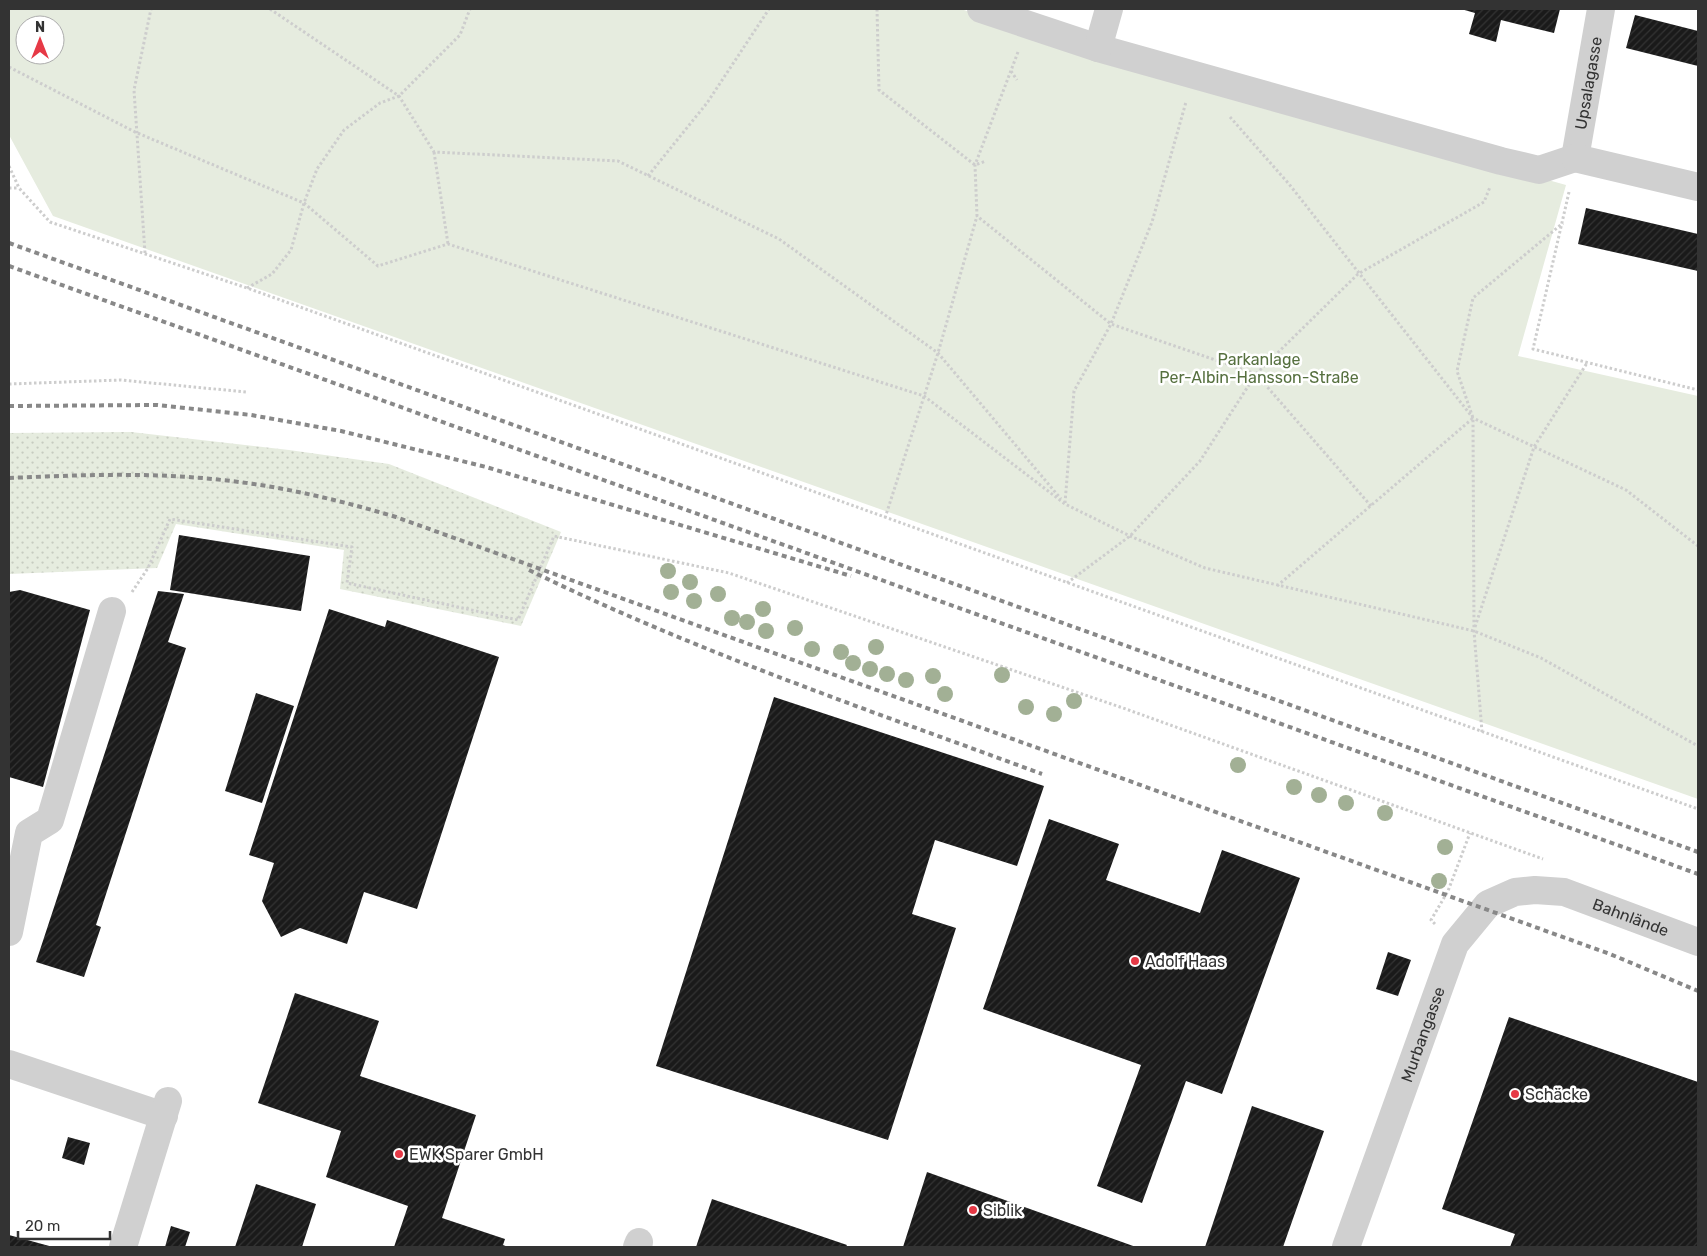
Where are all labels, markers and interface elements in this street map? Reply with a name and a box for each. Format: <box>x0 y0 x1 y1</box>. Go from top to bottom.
north arrow <box>15 15 65 65</box>
text: N <box>35 19 45 36</box>
street label: Upsalagasse <box>1571 35 1606 131</box>
park label: Parkanlage Per-Albin-Hansson-Straße <box>1159 350 1359 387</box>
street label: Bahnlände <box>1590 895 1672 940</box>
place label: Adolf Haas <box>1145 952 1225 971</box>
marker: Adolf Haas <box>1129 955 1141 967</box>
street label: Murbangasse <box>1397 984 1449 1085</box>
place label: Schäcke <box>1525 1085 1588 1104</box>
marker: Schäcke <box>1509 1088 1521 1100</box>
place label: EWK Sparer GmbH <box>409 1145 544 1164</box>
marker: EWK Sparer GmbH <box>393 1148 405 1160</box>
place label: Siblik <box>983 1201 1023 1220</box>
marker: Siblik <box>967 1204 979 1216</box>
scale bar <box>18 1208 110 1240</box>
text: 20 m <box>25 1217 60 1235</box>

